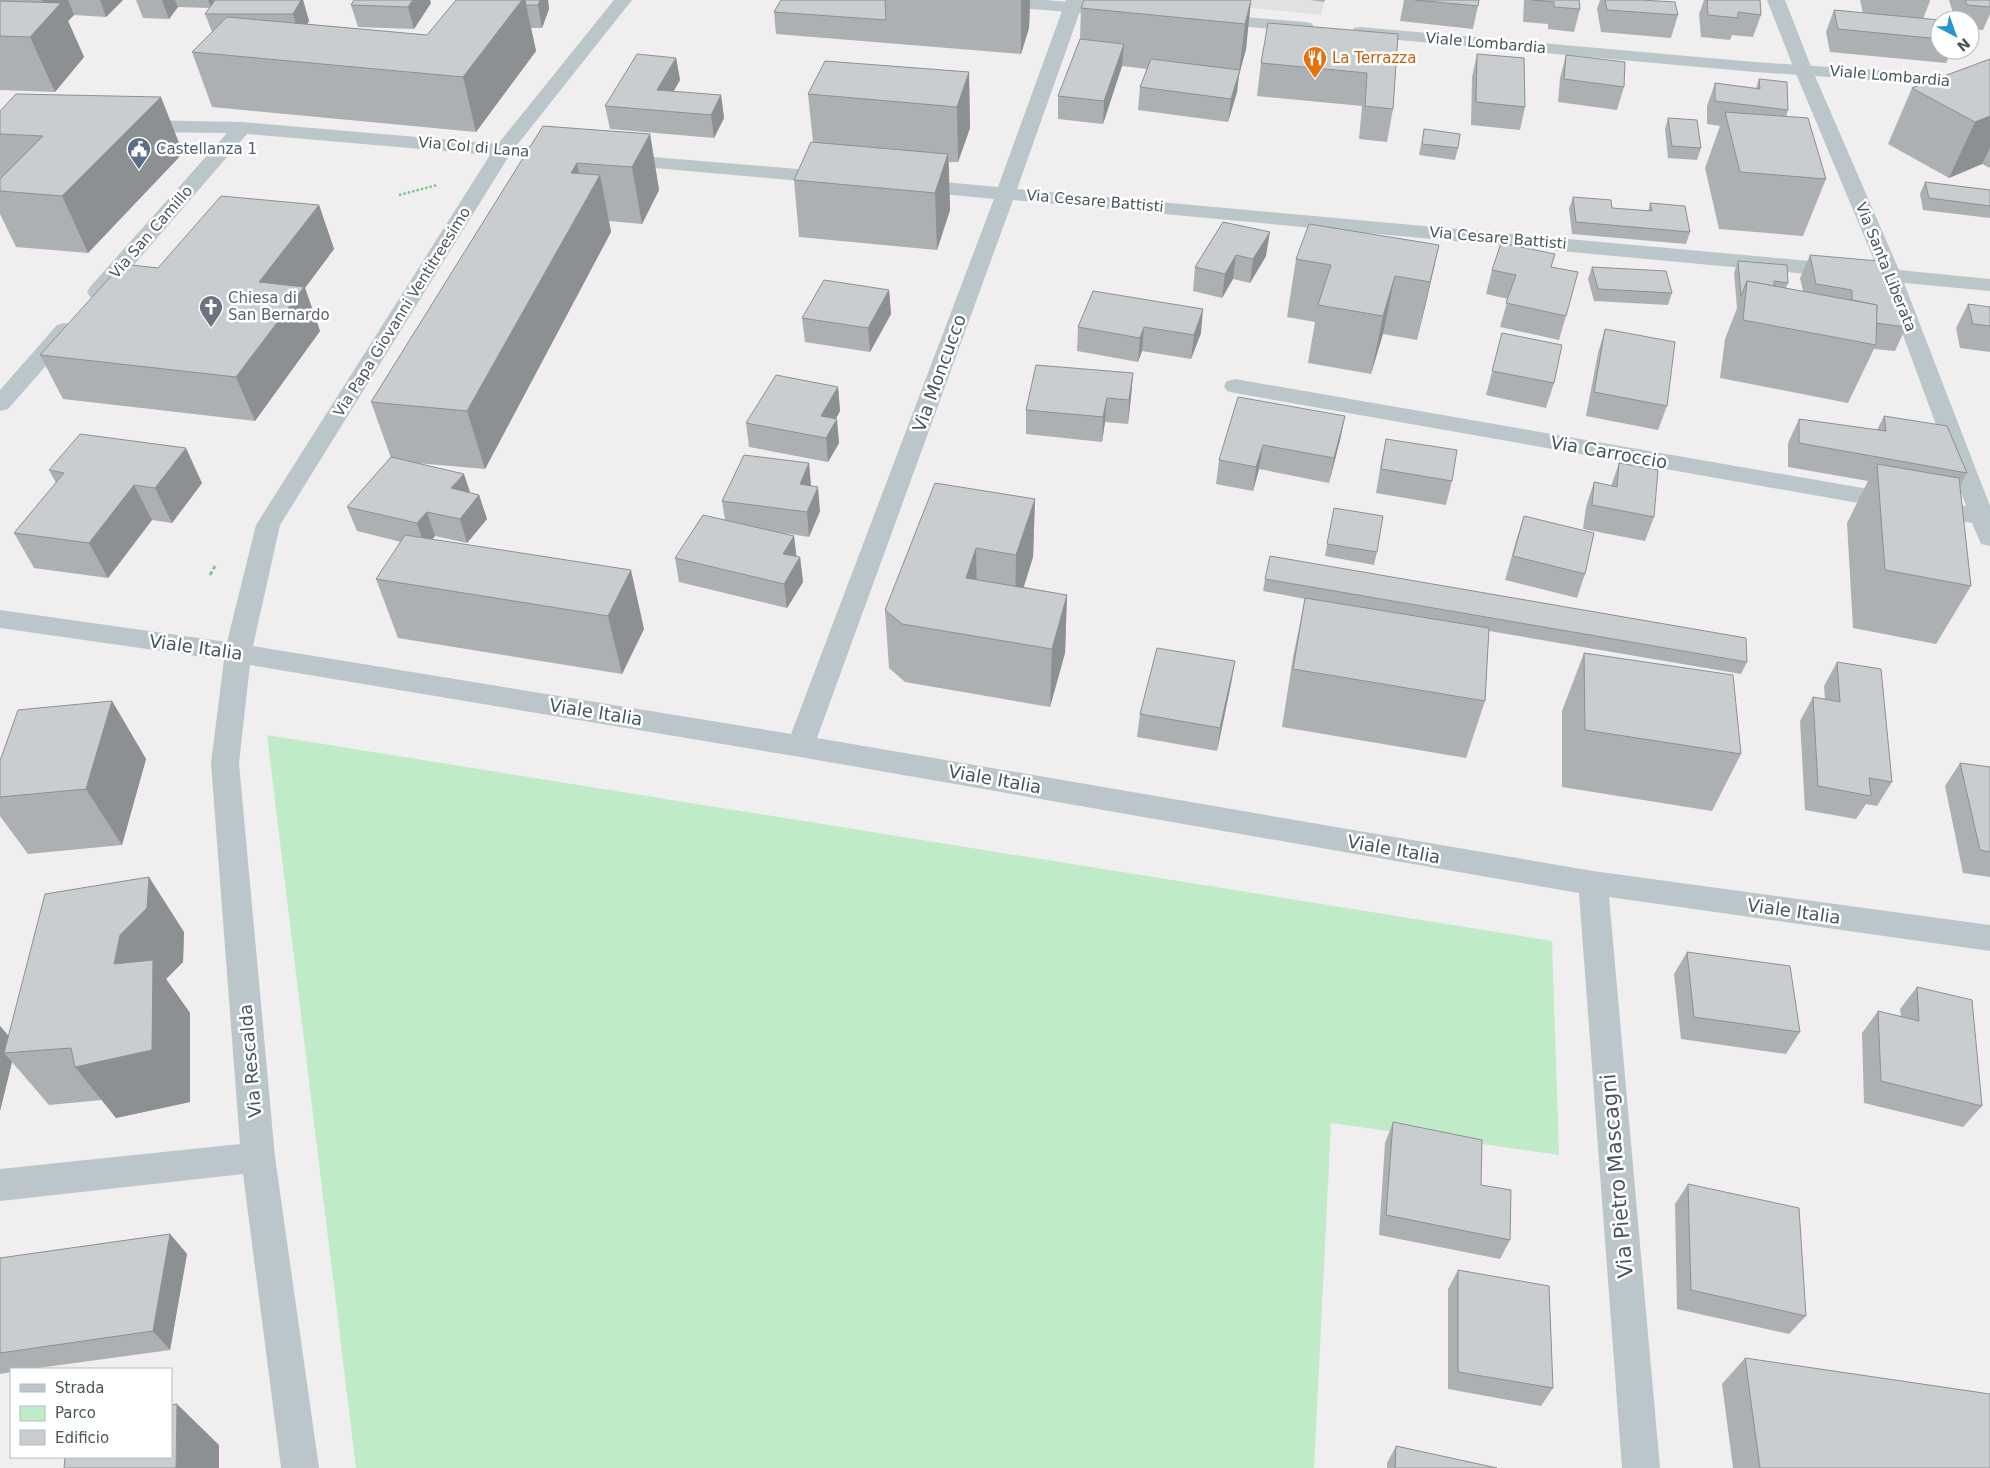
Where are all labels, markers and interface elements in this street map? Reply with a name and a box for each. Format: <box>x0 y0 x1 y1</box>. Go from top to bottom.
north arrow <box>1930 10 1980 60</box>
street label: Viale Lombardia <box>1425 29 1547 57</box>
text: N <box>1954 35 1973 55</box>
restaurant icon: La Terrazza <box>1302 45 1328 79</box>
place label: La Terrazza <box>1332 49 1416 67</box>
street label: Viale Lombardia <box>1829 62 1951 90</box>
street label: Via Col di Lana <box>418 133 530 161</box>
public building icon: Castellanza 1 <box>126 136 152 170</box>
place label: Castellanza 1 <box>156 140 257 158</box>
street label: Via San Camillo <box>106 182 196 282</box>
street label: Via Cesare Battisti <box>1026 186 1164 216</box>
street label: Via Santa Liberata <box>1852 200 1920 334</box>
street label: Via Papa Giovanni Ventitreesimo <box>330 204 474 420</box>
street label: Via Cesare Battisti <box>1429 223 1567 253</box>
place label: Chiesa di San Bernardo <box>228 289 330 324</box>
church icon: Chiesa di San Bernardo <box>198 294 224 328</box>
street label: Via Moncucco <box>908 311 970 435</box>
street label: Via Carroccio <box>1549 431 1669 473</box>
street label: Viale Italia <box>148 630 244 664</box>
street label: Viale Italia <box>548 694 644 730</box>
street label: Viale Italia <box>947 760 1043 798</box>
street label: Viale Italia <box>1346 830 1442 868</box>
street label: Viale Italia <box>1746 894 1842 928</box>
street label: Via Rescalda <box>235 1003 265 1119</box>
street label: Via Pietro Mascagni <box>1596 1073 1638 1279</box>
legend <box>10 1368 172 1458</box>
text: Strada <box>55 1379 104 1397</box>
text: Parco <box>55 1404 96 1422</box>
text: Edificio <box>55 1429 109 1447</box>

